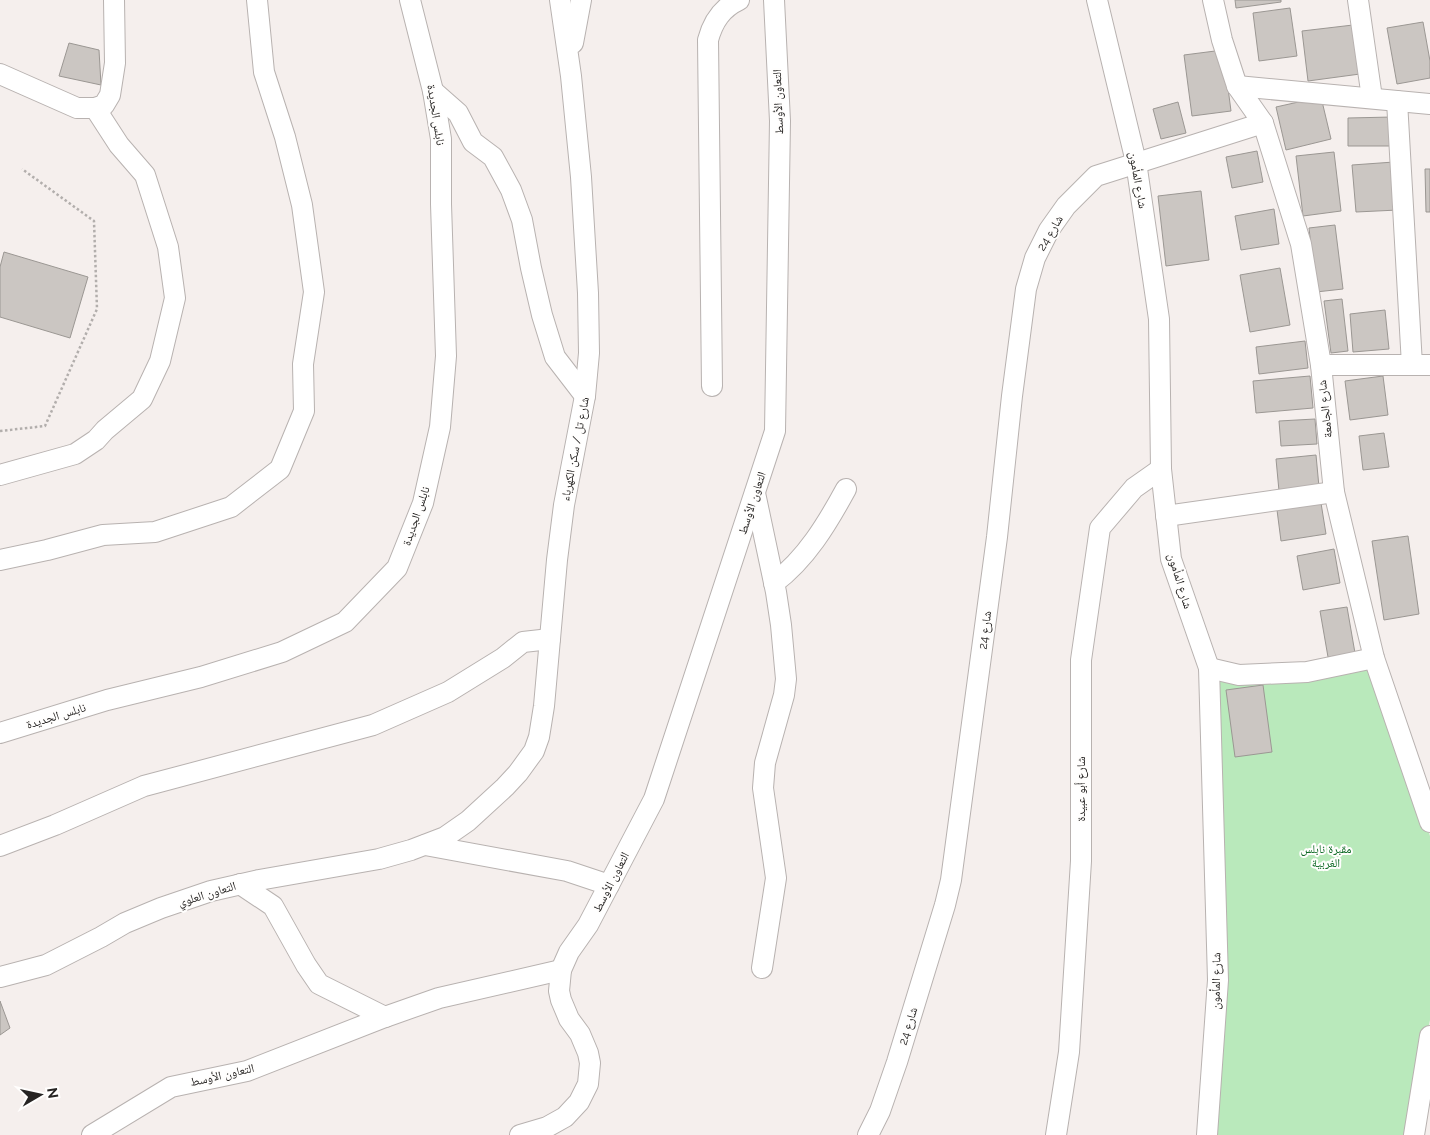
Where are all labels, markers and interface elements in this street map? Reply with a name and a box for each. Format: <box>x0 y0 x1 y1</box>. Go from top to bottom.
street label: التعاون الأوسط <box>770 69 786 135</box>
street label: نابلس الجديدة <box>424 83 448 147</box>
street label: شارع المأمون <box>1125 151 1150 210</box>
street label: شارع 24 <box>1034 213 1067 254</box>
street label: شارع الجامعة <box>1315 379 1336 439</box>
street label: شارع تل / سكن الكهرباء <box>558 396 593 502</box>
street label: التعاون الأوسط <box>735 470 769 536</box>
street label: نابلس الجديدة <box>399 485 433 548</box>
street label: شارع المأمون <box>1164 552 1195 611</box>
street label: شارع 24 <box>976 610 995 650</box>
street label: نابلس الجديدة <box>24 700 88 732</box>
street label: شارع أبو عبيدة <box>1074 756 1089 822</box>
park label: مقبرة نابلس الغربية <box>1300 842 1352 870</box>
street label: التعاون الأوسط <box>590 850 632 914</box>
street label: التعاون العلوي <box>176 879 239 912</box>
street label: شارع المأمون <box>1209 952 1225 1010</box>
street label: شارع 24 <box>896 1005 921 1047</box>
street label: التعاون الأوسط <box>189 1061 256 1089</box>
north arrow <box>15 1070 65 1120</box>
text: N <box>44 1086 62 1099</box>

